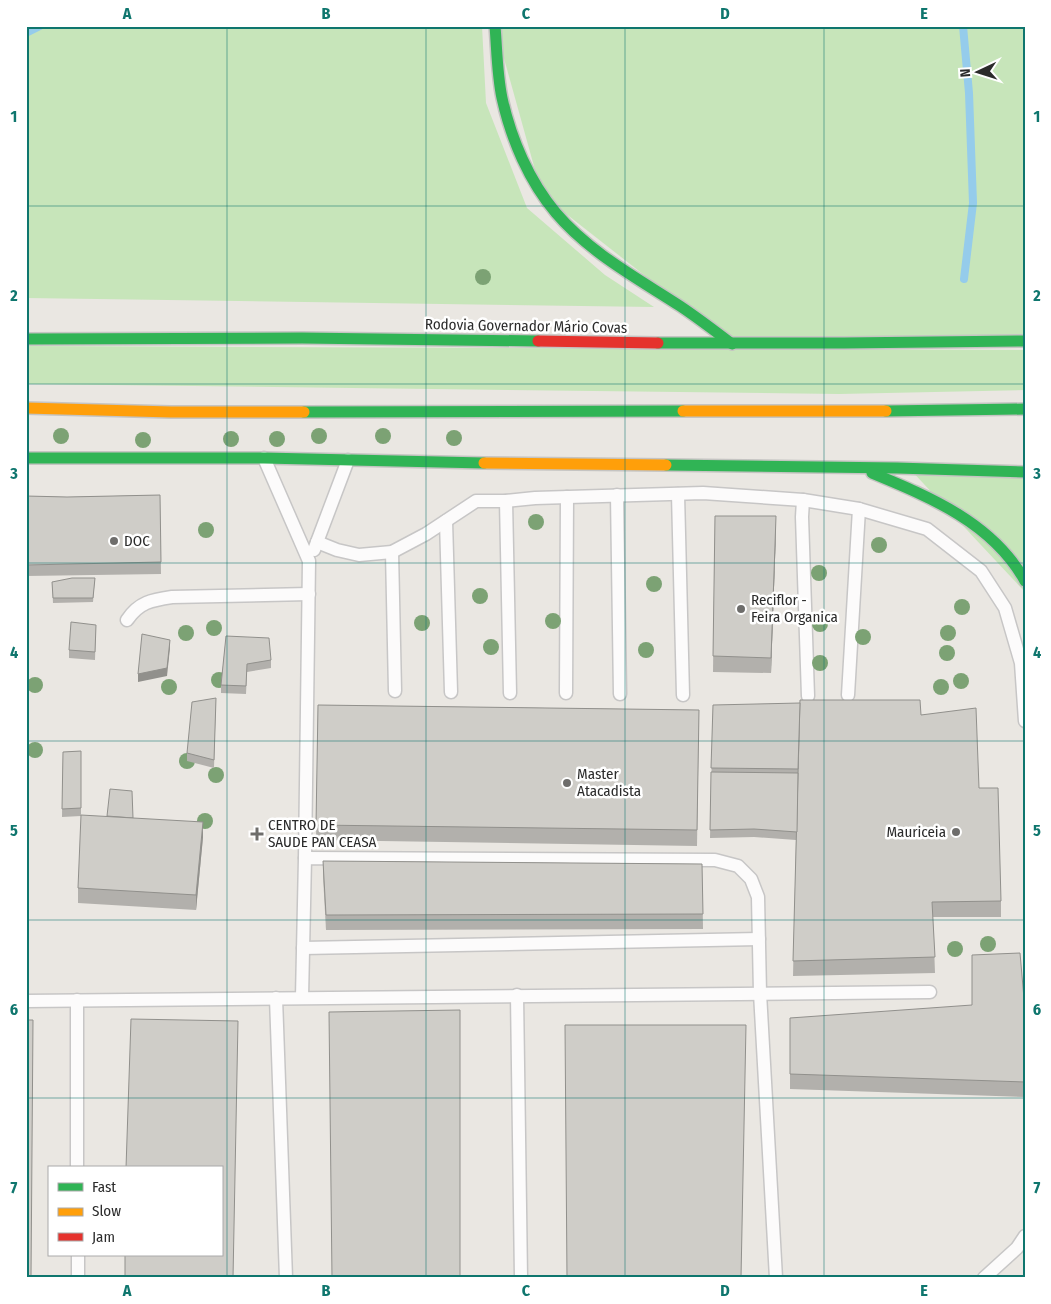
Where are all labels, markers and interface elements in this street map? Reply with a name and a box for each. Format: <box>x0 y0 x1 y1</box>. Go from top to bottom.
text: A <box>122 4 132 23</box>
text: B <box>322 4 331 23</box>
text: C <box>522 4 531 23</box>
text: D <box>720 4 730 23</box>
text: E <box>920 4 928 23</box>
north arrow <box>954 48 1004 98</box>
text: N <box>957 68 974 78</box>
text: 1 <box>11 107 17 126</box>
text: 1 <box>1034 107 1040 126</box>
text: 2 <box>9 286 18 305</box>
text: 2 <box>1032 286 1041 305</box>
street label: Rodovia Governador Mário Covas <box>425 315 627 337</box>
text: 3 <box>9 464 18 483</box>
text: 3 <box>1032 464 1041 483</box>
place label: DOC <box>124 532 150 550</box>
marker: DOC <box>108 535 120 547</box>
place label: Reciflor - Feira Organica <box>751 591 838 626</box>
marker: Reciflor - Feira Organica <box>735 603 747 615</box>
text: 4 <box>10 643 18 662</box>
text: 4 <box>1033 643 1041 662</box>
place label: Master Atacadista <box>577 765 641 800</box>
marker: Master Atacadista <box>561 777 573 789</box>
place label: CENTRO DE SAUDE PAN CEASA <box>268 816 377 851</box>
text: 5 <box>10 821 18 840</box>
text: 5 <box>1033 821 1041 840</box>
place label: Mauriceia <box>886 823 946 841</box>
marker: Mauriceia <box>950 826 962 838</box>
marker: CENTRO DE SAUDE PAN CEASA <box>250 827 264 841</box>
text: 6 <box>10 1000 18 1019</box>
text: 6 <box>1033 1000 1041 1019</box>
legend <box>48 1166 222 1256</box>
text: 7 <box>11 1178 18 1197</box>
text: Fast <box>92 1178 116 1196</box>
text: 7 <box>1034 1178 1041 1197</box>
text: Slow <box>92 1202 121 1220</box>
text: Jam <box>92 1228 115 1246</box>
text: A <box>122 1281 132 1300</box>
text: B <box>322 1281 331 1300</box>
text: C <box>522 1281 531 1300</box>
text: D <box>720 1281 730 1300</box>
text: E <box>920 1281 928 1300</box>

